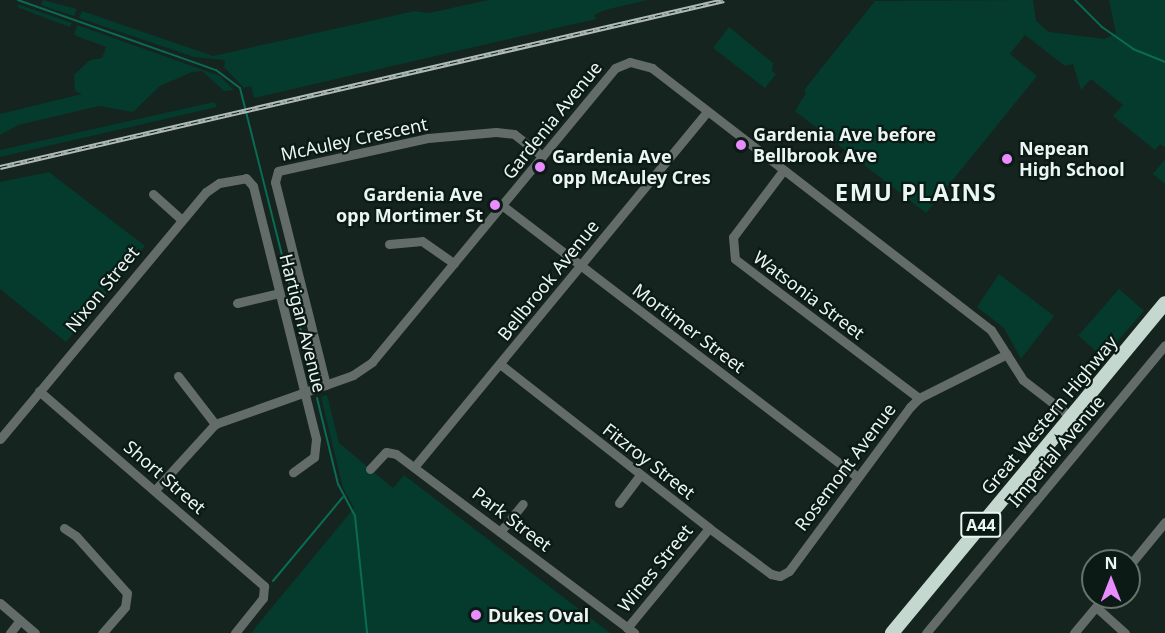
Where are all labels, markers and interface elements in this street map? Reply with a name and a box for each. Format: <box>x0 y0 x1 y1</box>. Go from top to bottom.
street label: Gardenia Avenue <box>498 57 606 183</box>
street label: McAuley Crescent <box>279 113 429 165</box>
place label: Gardenia Ave before Bellbrook Ave <box>753 124 936 166</box>
marker: Gardenia Ave before Bellbrook Ave <box>734 138 748 152</box>
place label: Nepean High School <box>1019 138 1125 180</box>
place label: Gardenia Ave opp McAuley Cres <box>552 146 711 188</box>
marker: Nepean High School <box>1000 152 1014 166</box>
marker: Gardenia Ave opp McAuley Cres <box>533 160 547 174</box>
district label: EMU PLAINS <box>835 178 997 206</box>
place label: Gardenia Ave opp Mortimer St <box>336 184 483 226</box>
marker: Gardenia Ave opp Mortimer St <box>488 198 502 212</box>
street label: Bellbrook Avenue <box>493 215 603 345</box>
street label: Nixon Street <box>61 242 143 336</box>
street label: Watsonia Street <box>749 246 869 344</box>
street label: Hartigan Avenue <box>275 251 331 395</box>
street label: Mortimer Street <box>629 279 749 377</box>
street label: Great Western Highway <box>976 331 1122 499</box>
street label: Imperial Avenue <box>1003 391 1109 511</box>
street label: Rosemont Avenue <box>790 399 900 535</box>
street label: Fitzroy Street <box>599 418 699 504</box>
street label: Short Street <box>120 436 210 518</box>
street label: Park Street <box>468 482 556 556</box>
road number: A44 <box>960 512 1002 538</box>
street label: Wines Street <box>613 520 697 616</box>
north arrow <box>1081 549 1141 609</box>
text: N <box>1104 552 1118 574</box>
place label: Dukes Oval <box>488 604 589 626</box>
marker: Dukes Oval <box>469 608 483 622</box>

